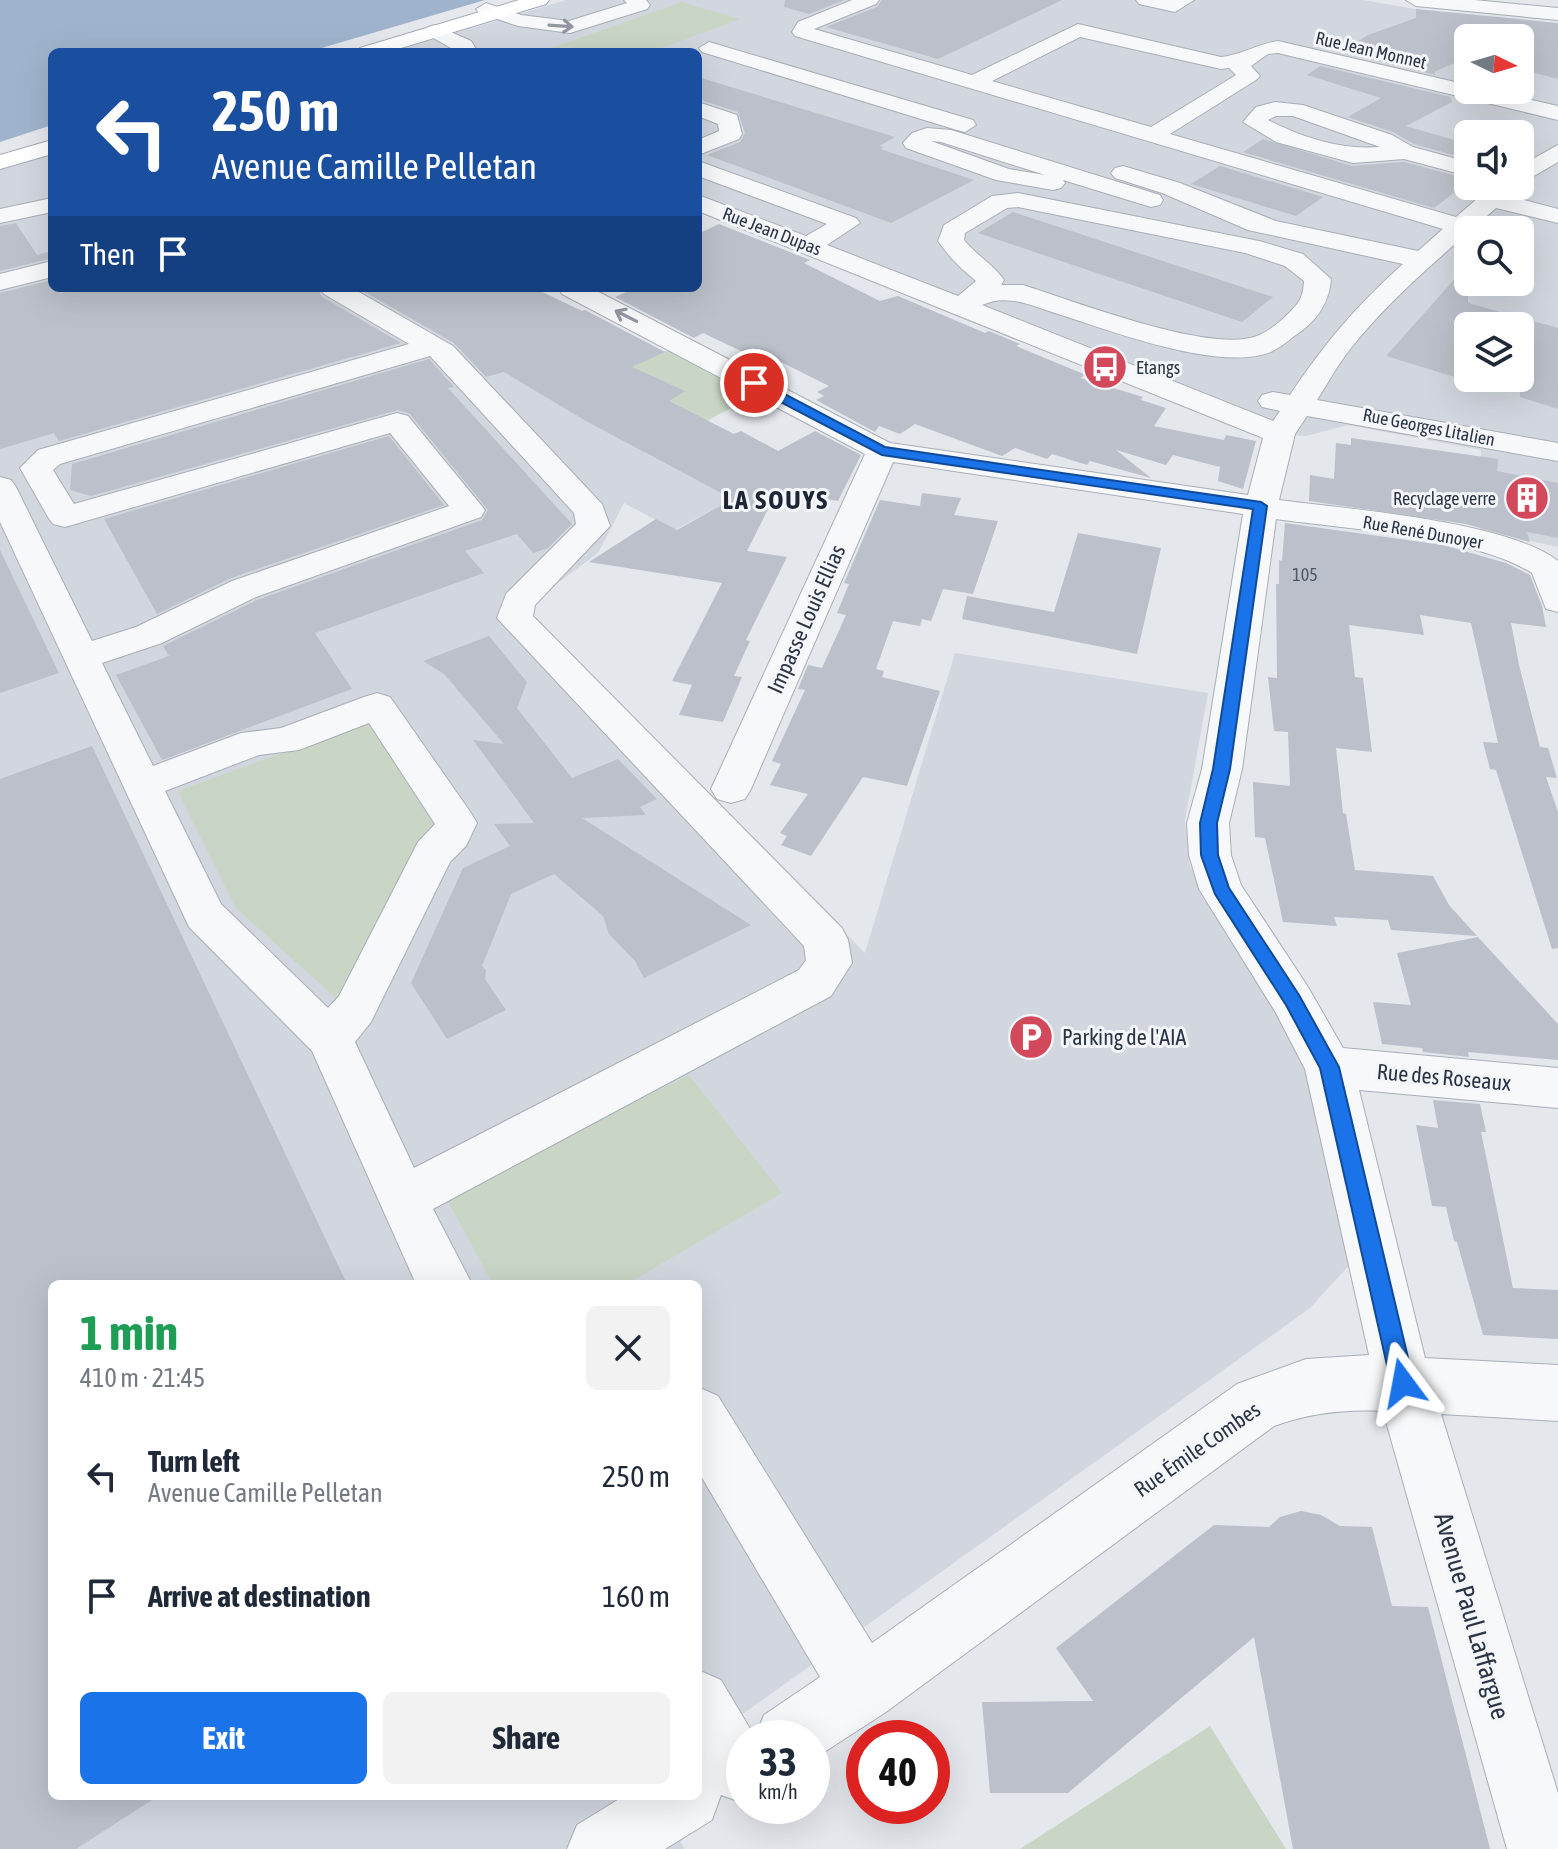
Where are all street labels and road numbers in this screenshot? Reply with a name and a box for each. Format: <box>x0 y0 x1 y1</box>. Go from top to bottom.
street label: Rue Jean Monnet <box>1314 27 1428 73</box>
street label: Rue Jean Dupas <box>720 203 824 259</box>
street label: Rue Georges Litalien <box>1361 404 1497 450</box>
street label: Rue René Dunoyer <box>1361 511 1485 553</box>
street label: Impasse Louis Ellias <box>762 540 851 697</box>
street label: Rue des Roseaux <box>1376 1058 1512 1096</box>
street label: Rue Émile Combes <box>1129 1396 1265 1502</box>
street label: Avenue Paul Laffargue <box>1428 1509 1516 1723</box>

